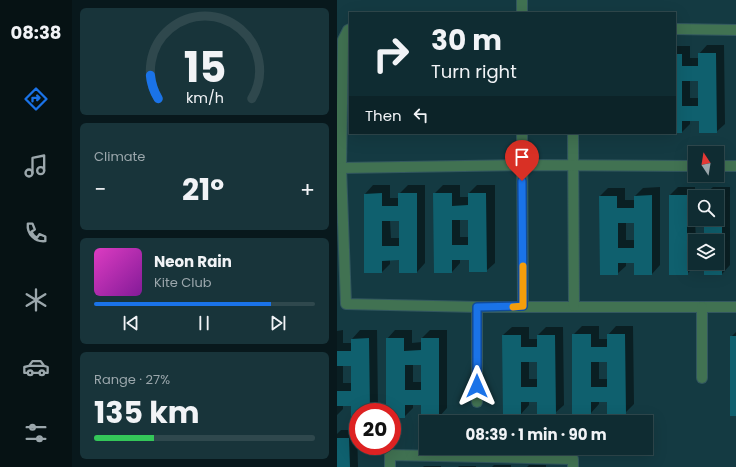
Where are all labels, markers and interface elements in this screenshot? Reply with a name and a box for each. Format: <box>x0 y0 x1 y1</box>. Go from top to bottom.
text: 08:38 <box>10 20 62 45</box>
text: 30 m <box>431 21 502 60</box>
icon: right <box>365 28 417 80</box>
text: 15 <box>183 38 226 97</box>
text: Turn right <box>431 59 517 84</box>
icon: directions <box>22 85 50 113</box>
text: km/h <box>185 88 224 108</box>
icon: left <box>410 104 432 126</box>
text: Then <box>365 105 402 126</box>
pin <box>505 140 539 181</box>
icon: arrive <box>511 146 533 168</box>
north arrow <box>688 146 724 182</box>
map controls <box>688 146 724 270</box>
text: Climate <box>94 147 145 166</box>
icon: music <box>22 152 50 180</box>
text: 21° <box>182 168 224 211</box>
text: − <box>94 174 106 205</box>
text: + <box>300 174 315 205</box>
button: search <box>688 190 724 226</box>
icon: phone <box>22 219 50 247</box>
button: layers <box>688 234 724 270</box>
text: Neon Rain <box>154 251 232 272</box>
text: Kite Club <box>154 273 212 292</box>
icon: climate <box>22 286 50 314</box>
icon: previous <box>120 312 142 334</box>
icon: pause <box>193 312 215 334</box>
icon: next <box>267 312 289 334</box>
icon: car <box>22 353 50 381</box>
position arrow <box>456 365 498 407</box>
text: Range · 27% <box>94 370 170 389</box>
text: 135 km <box>94 391 200 434</box>
speed limit sign: 20 <box>349 403 401 455</box>
icon: filters <box>22 419 50 447</box>
text: 08:39 · 1 min · 90 m <box>465 424 607 445</box>

